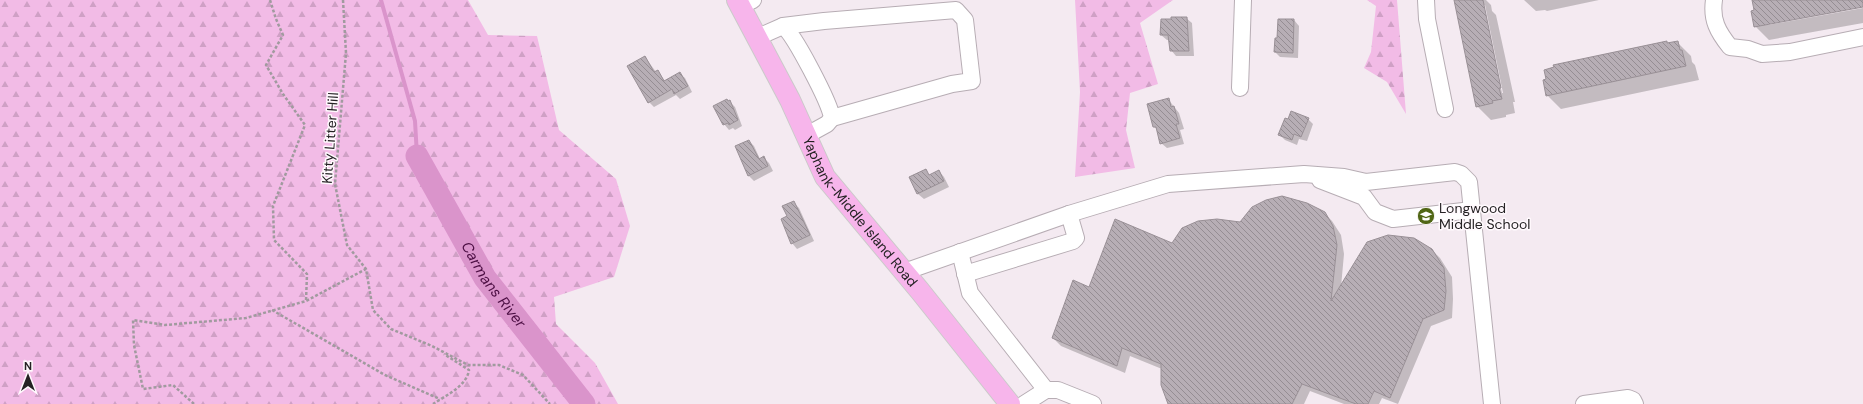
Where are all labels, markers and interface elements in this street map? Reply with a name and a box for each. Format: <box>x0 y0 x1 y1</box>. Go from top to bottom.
street label: Kitty Litter Hill <box>318 92 342 184</box>
street label: Yaphank-Middle Island Road <box>799 134 922 290</box>
place label: Longwood Middle School <box>1439 199 1530 233</box>
school or university icon: Longwood Middle School <box>1416 206 1436 226</box>
water label: Carmans River <box>457 238 531 332</box>
north arrow <box>8 356 48 396</box>
text: N <box>24 359 32 373</box>

